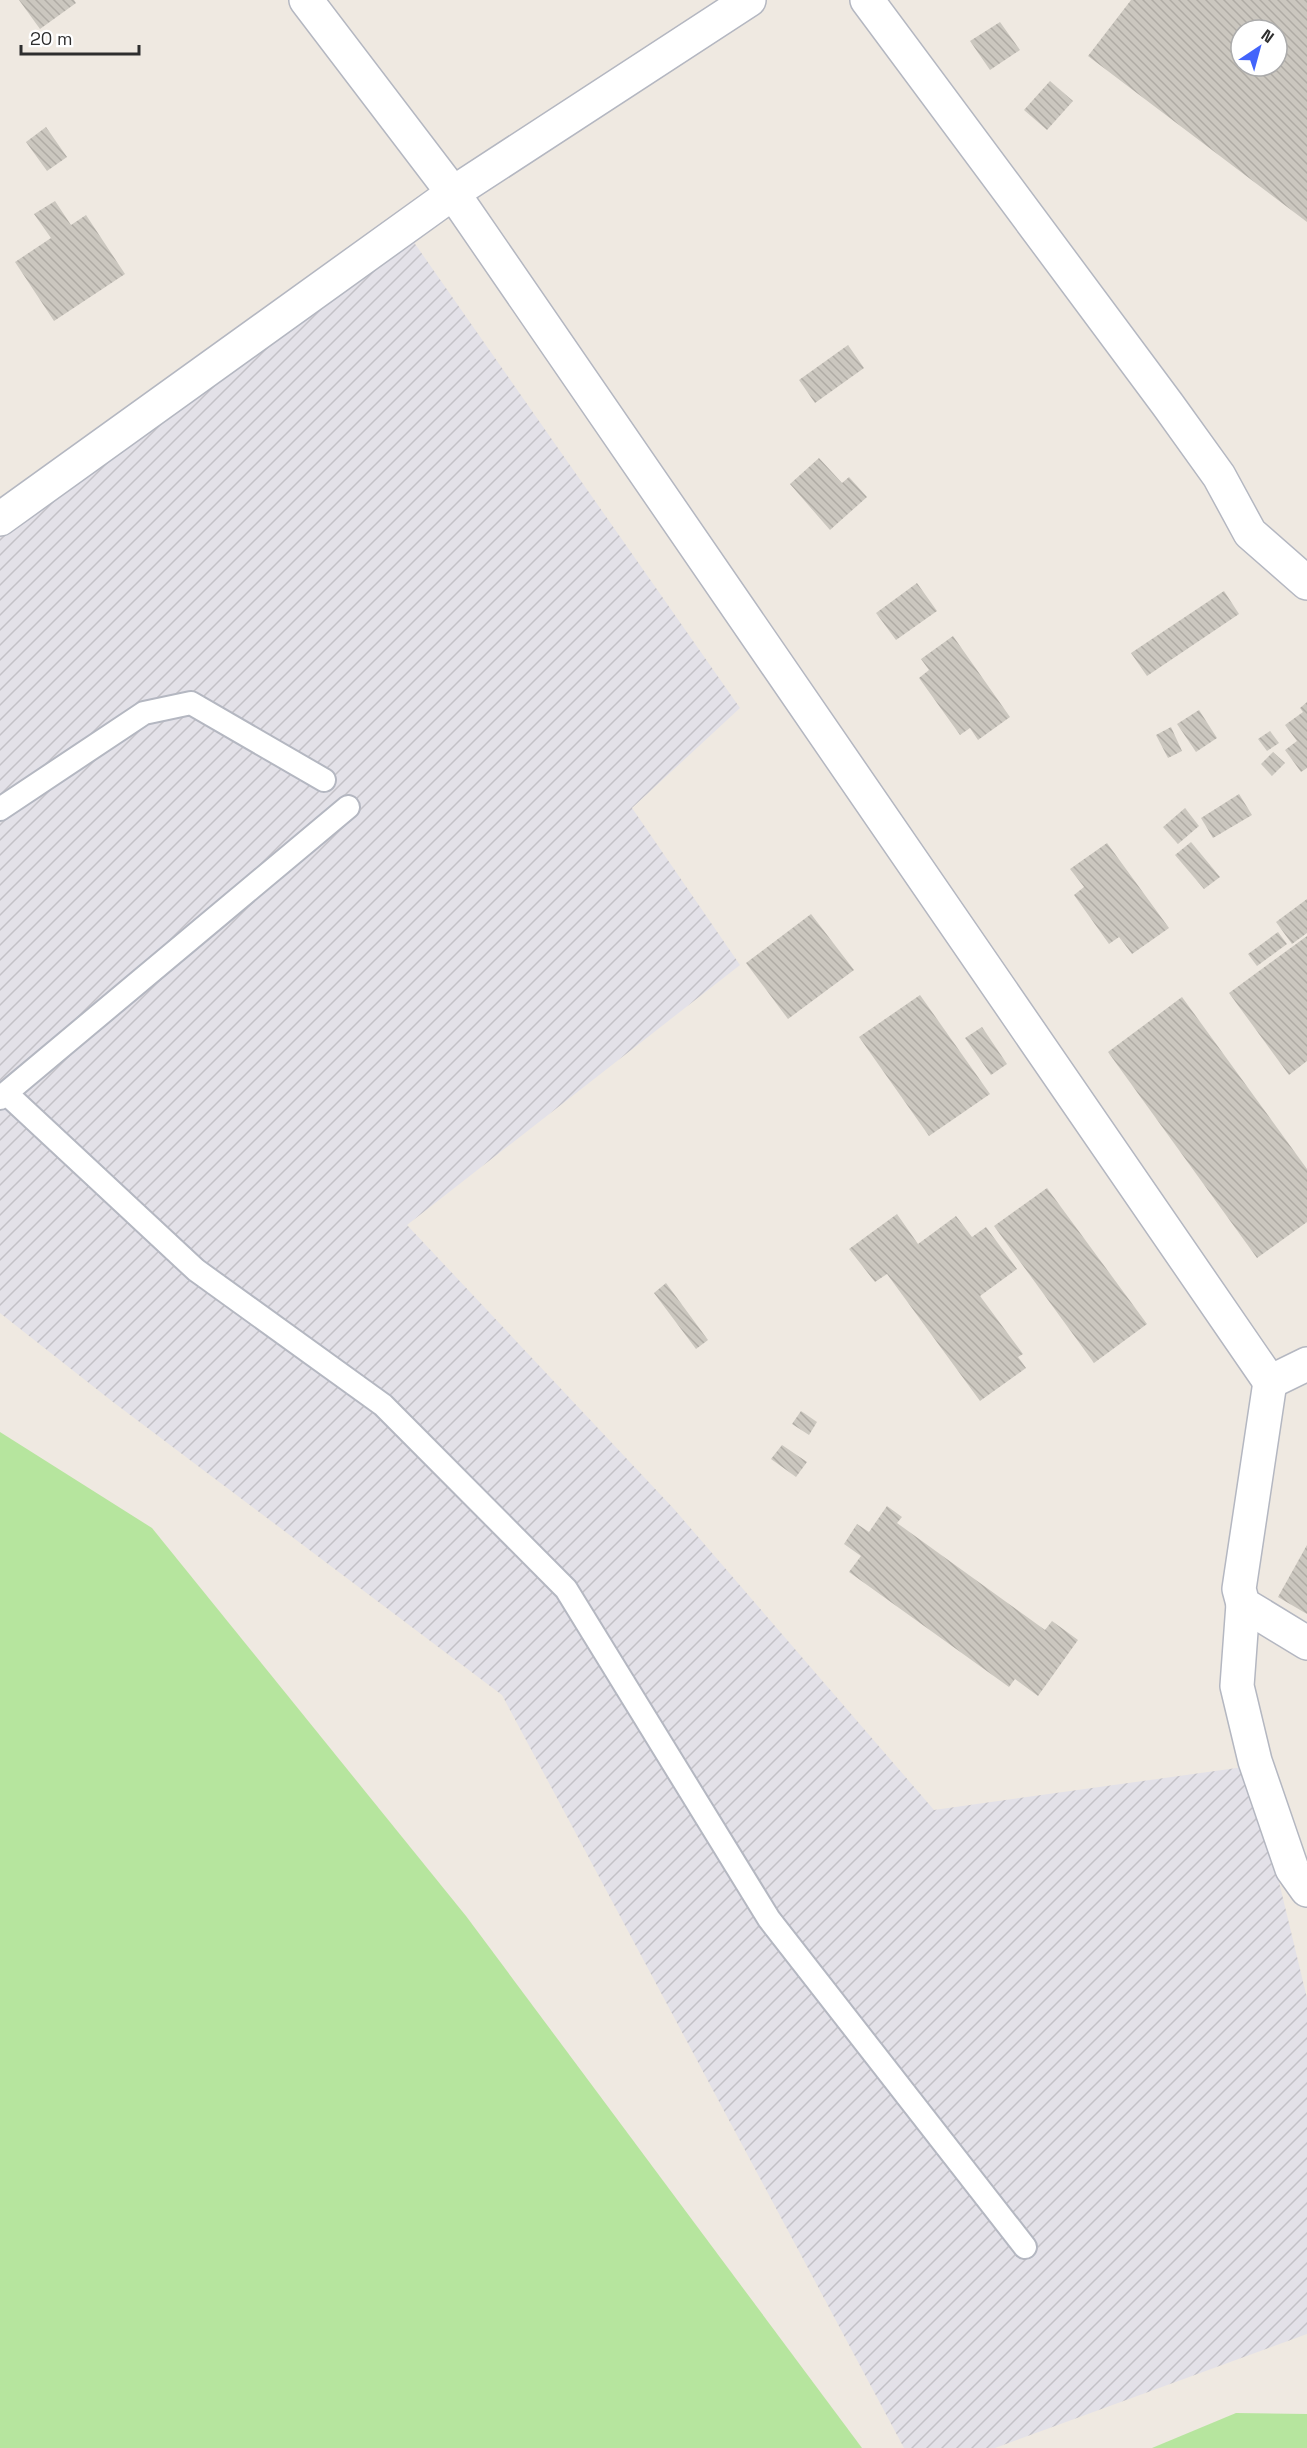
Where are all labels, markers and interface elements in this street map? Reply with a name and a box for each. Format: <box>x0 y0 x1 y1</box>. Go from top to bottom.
scale bar <box>21 18 140 56</box>
north arrow <box>1229 18 1289 78</box>
text: N <box>1257 25 1278 48</box>
text: 20 m <box>30 27 73 50</box>

